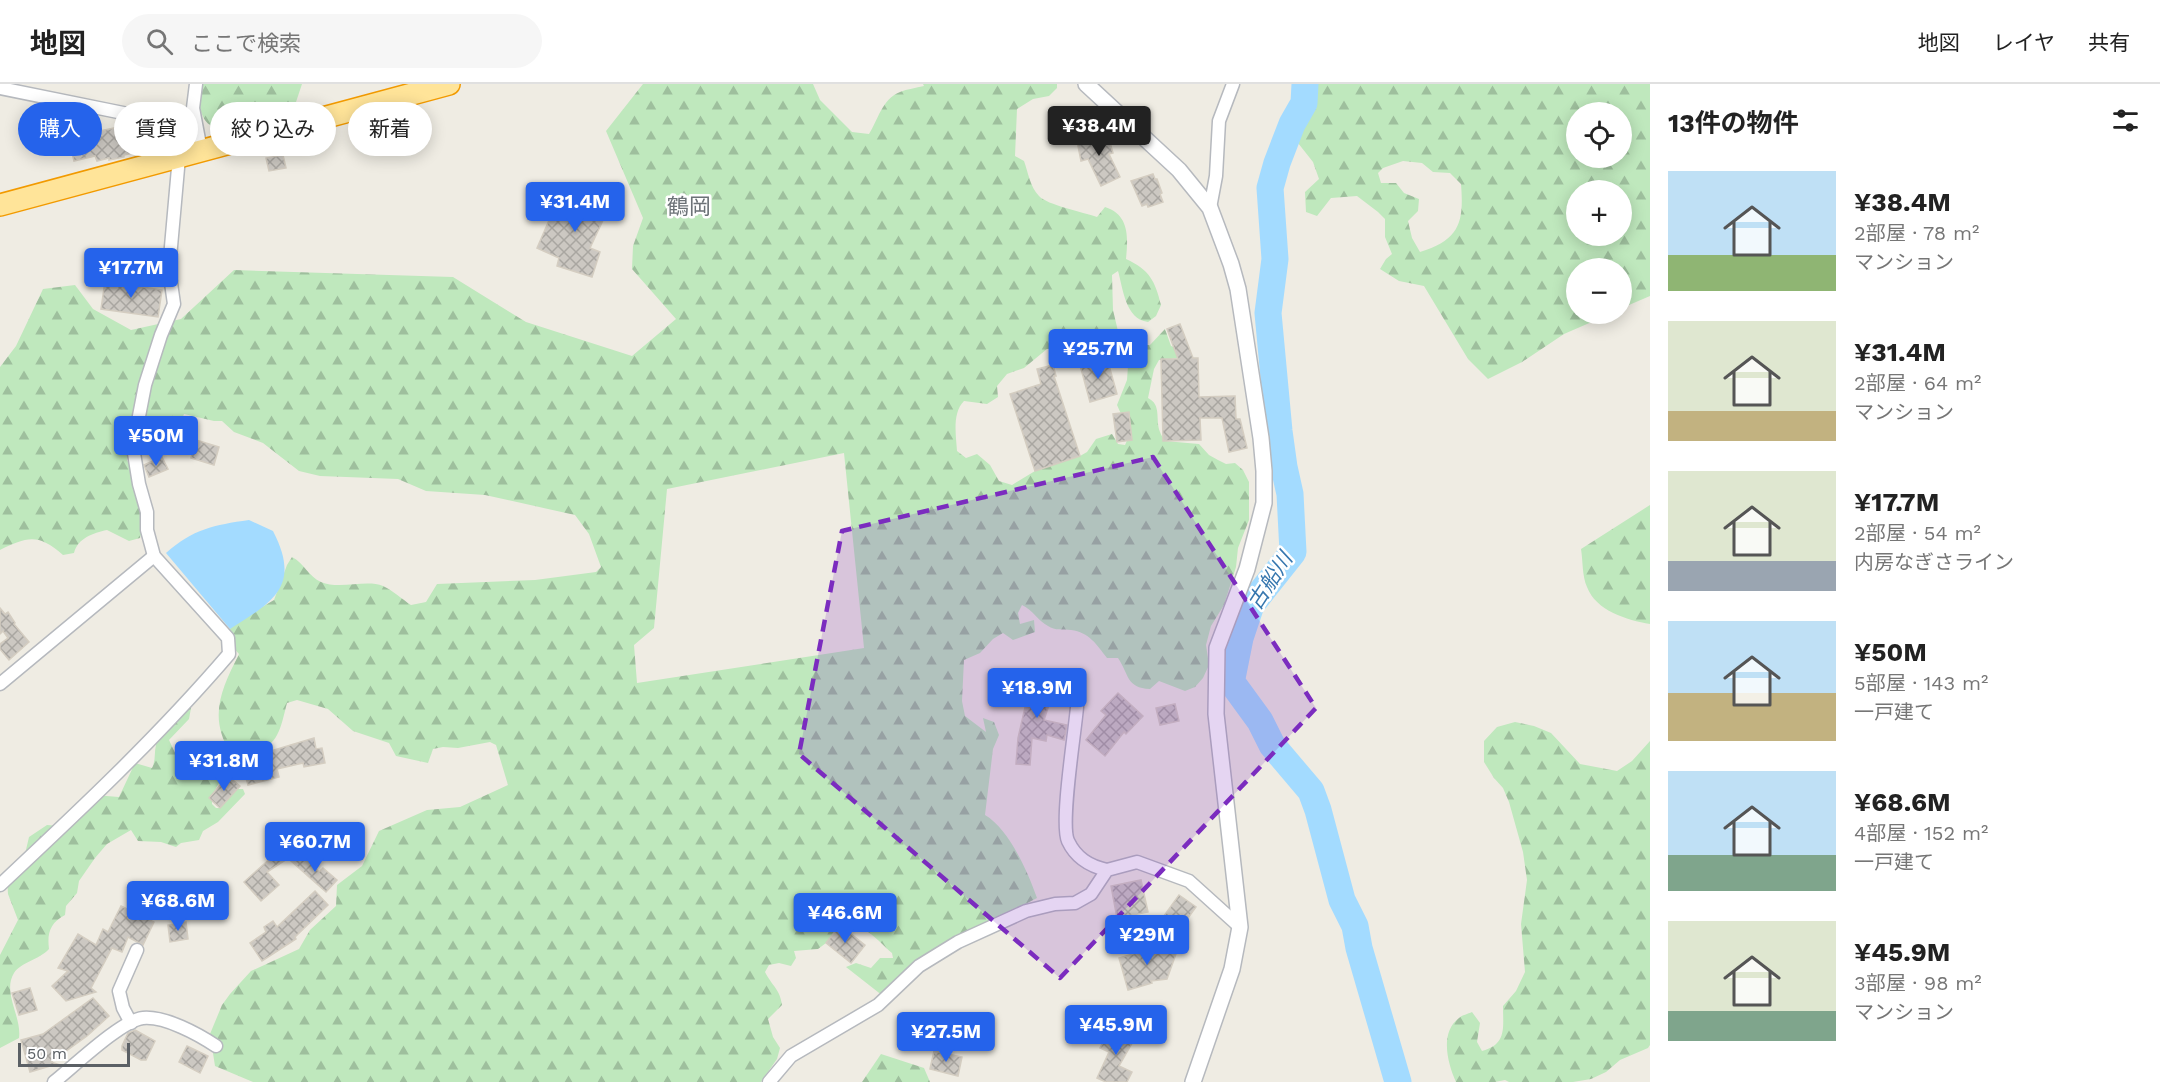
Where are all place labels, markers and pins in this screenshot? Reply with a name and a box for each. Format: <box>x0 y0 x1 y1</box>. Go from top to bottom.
pin: ¥38.4M <box>1050 106 1148 157</box>
pin: ¥31.4M <box>526 182 624 233</box>
pin: ¥17.7M <box>82 248 180 299</box>
pin: ¥25.7M <box>1049 329 1147 380</box>
pin: ¥50M <box>120 416 192 467</box>
pin: ¥18.9M <box>988 668 1086 719</box>
pin: ¥31.8M <box>175 741 273 792</box>
pin: ¥60.7M <box>266 822 364 873</box>
pin: ¥68.6M <box>129 881 227 932</box>
pin: ¥46.6M <box>796 893 894 944</box>
pin: ¥29M <box>1111 915 1183 966</box>
pin: ¥45.9M <box>1067 1005 1165 1056</box>
pin: ¥27.5M <box>897 1012 995 1063</box>

